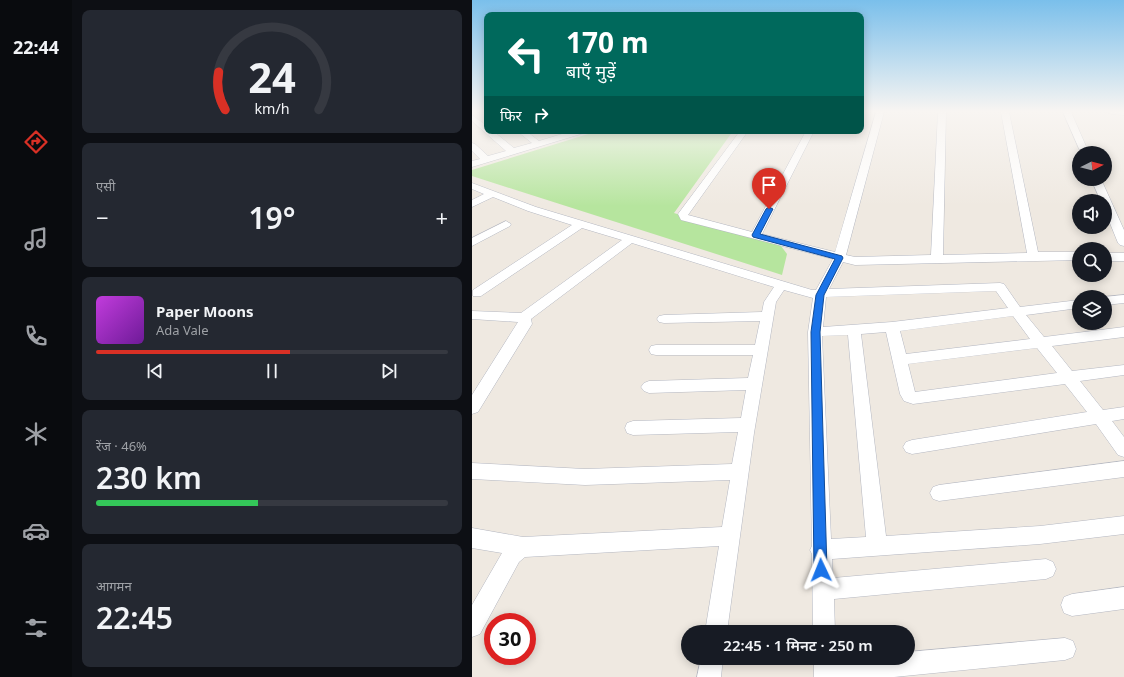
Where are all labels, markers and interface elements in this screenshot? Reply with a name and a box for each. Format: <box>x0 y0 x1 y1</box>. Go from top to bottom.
text: 170 m <box>566 23 649 61</box>
icon: left <box>500 28 552 80</box>
text: 22:44 <box>13 35 59 59</box>
text: 24 <box>248 49 296 105</box>
text: बाएँ मुड़ें <box>566 59 616 83</box>
text: km/h <box>254 98 290 117</box>
icon: right <box>530 104 552 126</box>
text: फिर <box>500 105 522 125</box>
icon: directions <box>22 128 50 156</box>
north arrow <box>1072 146 1112 186</box>
map controls <box>1072 146 1112 330</box>
pin <box>752 168 786 209</box>
icon: arrive <box>758 174 780 196</box>
text: एसी <box>96 177 115 195</box>
button: sound <box>1072 194 1112 234</box>
text: 19° <box>248 197 296 238</box>
text: − <box>96 202 109 232</box>
text: + <box>435 202 448 232</box>
icon: music <box>22 225 50 253</box>
button: search <box>1072 242 1112 282</box>
button: layers <box>1072 290 1112 330</box>
text: Paper Moons <box>156 301 254 321</box>
text: Ada Vale <box>156 321 209 339</box>
icon: phone <box>22 322 50 350</box>
icon: previous <box>144 360 166 382</box>
icon: pause <box>261 360 283 382</box>
icon: next <box>378 360 400 382</box>
icon: climate <box>22 420 50 448</box>
text: रेंज · 46% <box>96 437 147 455</box>
text: 230 km <box>96 457 202 498</box>
icon: car <box>22 517 50 545</box>
position arrow <box>800 549 842 591</box>
text: आगमन <box>96 577 132 595</box>
text: 22:45 <box>96 597 173 638</box>
speed limit sign: 30 <box>484 613 536 665</box>
icon: filters <box>22 614 50 642</box>
text: 22:45 · 1 मिनट · 250 m <box>723 635 873 655</box>

